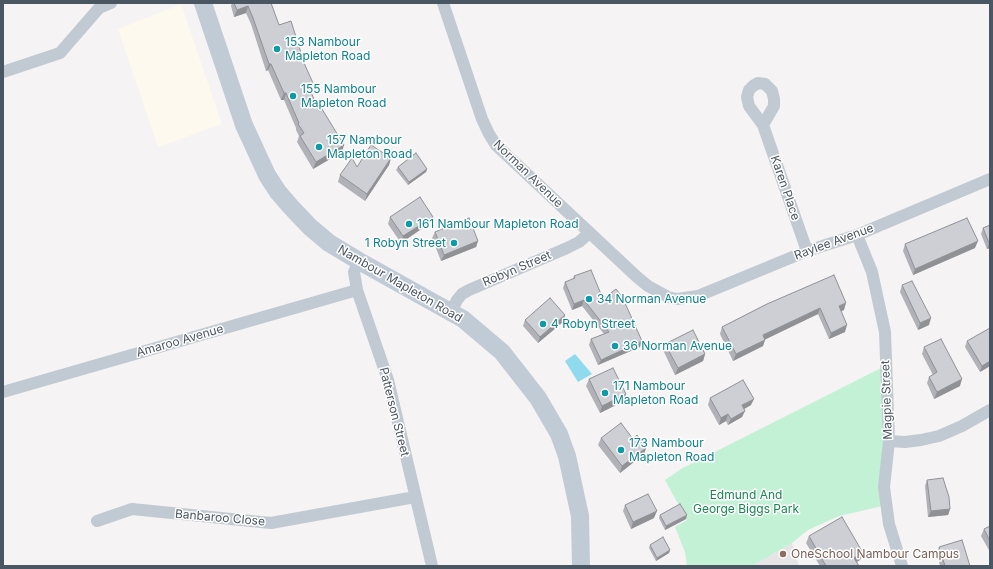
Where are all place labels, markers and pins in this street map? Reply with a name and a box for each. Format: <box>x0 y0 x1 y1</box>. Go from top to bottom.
place label: 153 Nambour Mapleton Road <box>285 35 370 63</box>
marker: 153 Nambour Mapleton Road <box>272 44 282 54</box>
place label: 155 Nambour Mapleton Road <box>301 82 386 110</box>
marker: 155 Nambour Mapleton Road <box>288 91 298 101</box>
place label: 157 Nambour Mapleton Road <box>327 133 412 161</box>
marker: 157 Nambour Mapleton Road <box>314 142 324 152</box>
place label: 161 Nambour Mapleton Road <box>417 217 579 231</box>
marker: 161 Nambour Mapleton Road <box>404 219 414 229</box>
place label: 1 Robyn Street <box>365 236 446 250</box>
marker: 1 Robyn Street <box>449 238 459 248</box>
place label: 34 Norman Avenue <box>597 292 706 306</box>
marker: 34 Norman Avenue <box>584 294 594 304</box>
place label: 4 Robyn Street <box>551 317 635 331</box>
marker: 4 Robyn Street <box>538 319 548 329</box>
place label: 36 Norman Avenue <box>623 339 732 353</box>
marker: 36 Norman Avenue <box>610 341 620 351</box>
place label: 171 Nambour Mapleton Road <box>613 379 698 407</box>
marker: 171 Nambour Mapleton Road <box>600 388 610 398</box>
place label: 173 Nambour Mapleton Road <box>629 436 714 464</box>
marker: 173 Nambour Mapleton Road <box>616 445 626 455</box>
place label: OneSchool Nambour Campus <box>791 547 959 561</box>
marker: OneSchool Nambour Campus <box>778 549 788 559</box>

